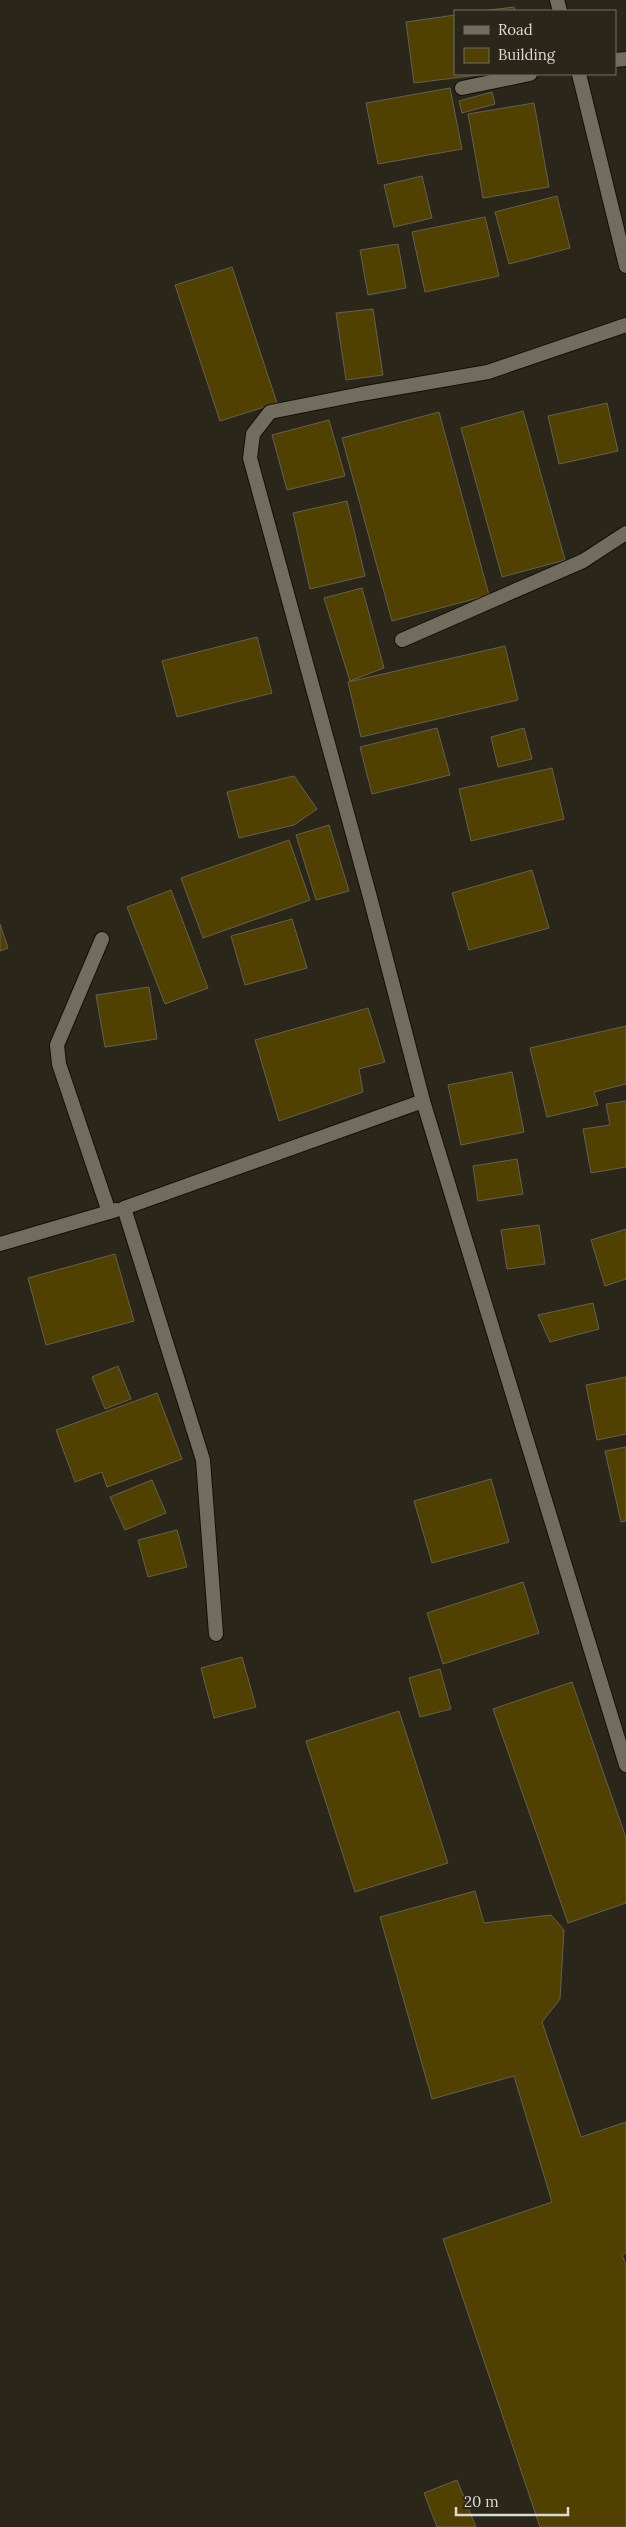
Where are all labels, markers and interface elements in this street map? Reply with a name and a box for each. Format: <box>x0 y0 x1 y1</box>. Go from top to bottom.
legend <box>454 10 616 75</box>
text: Road <box>498 20 533 39</box>
text: Building <box>498 45 556 64</box>
scale bar <box>456 2484 568 2516</box>
text: 20 m <box>464 2492 499 2511</box>

